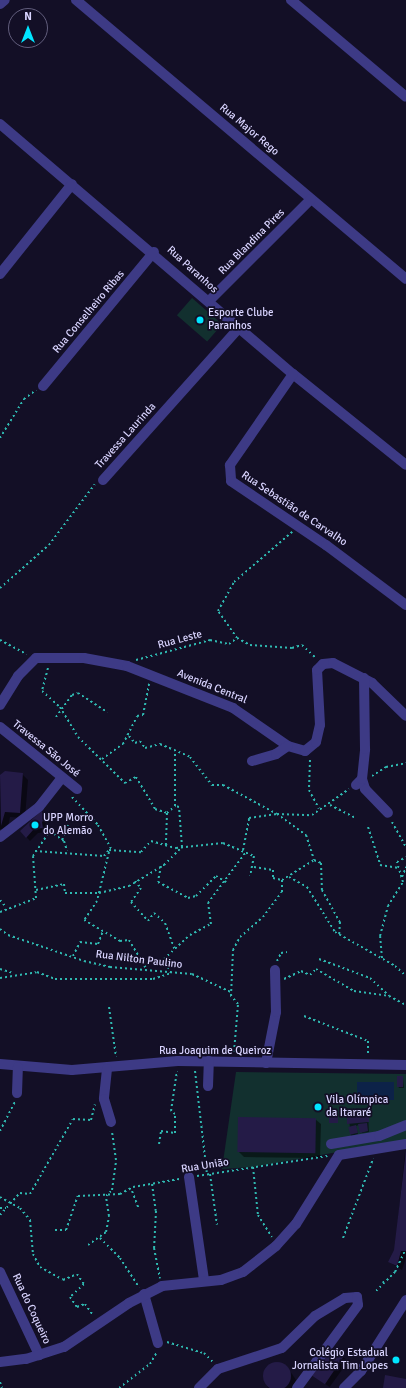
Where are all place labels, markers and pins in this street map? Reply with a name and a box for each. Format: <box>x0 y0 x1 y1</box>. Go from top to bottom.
place label: Esporte Clube Paranhos <box>208 307 274 333</box>
marker: Esporte Clube Paranhos <box>195 315 205 325</box>
place label: UPP Morro do Alemão <box>43 812 93 838</box>
marker: UPP Morro do Alemão <box>30 820 40 830</box>
place label: Vila Olímpica da Itararé <box>326 1094 388 1120</box>
marker: Vila Olímpica da Itararé <box>313 1102 323 1112</box>
place label: Colégio Estadual Jornalista Tim Lopes <box>292 1347 388 1373</box>
marker: Colégio Estadual Jornalista Tim Lopes <box>391 1355 401 1365</box>

